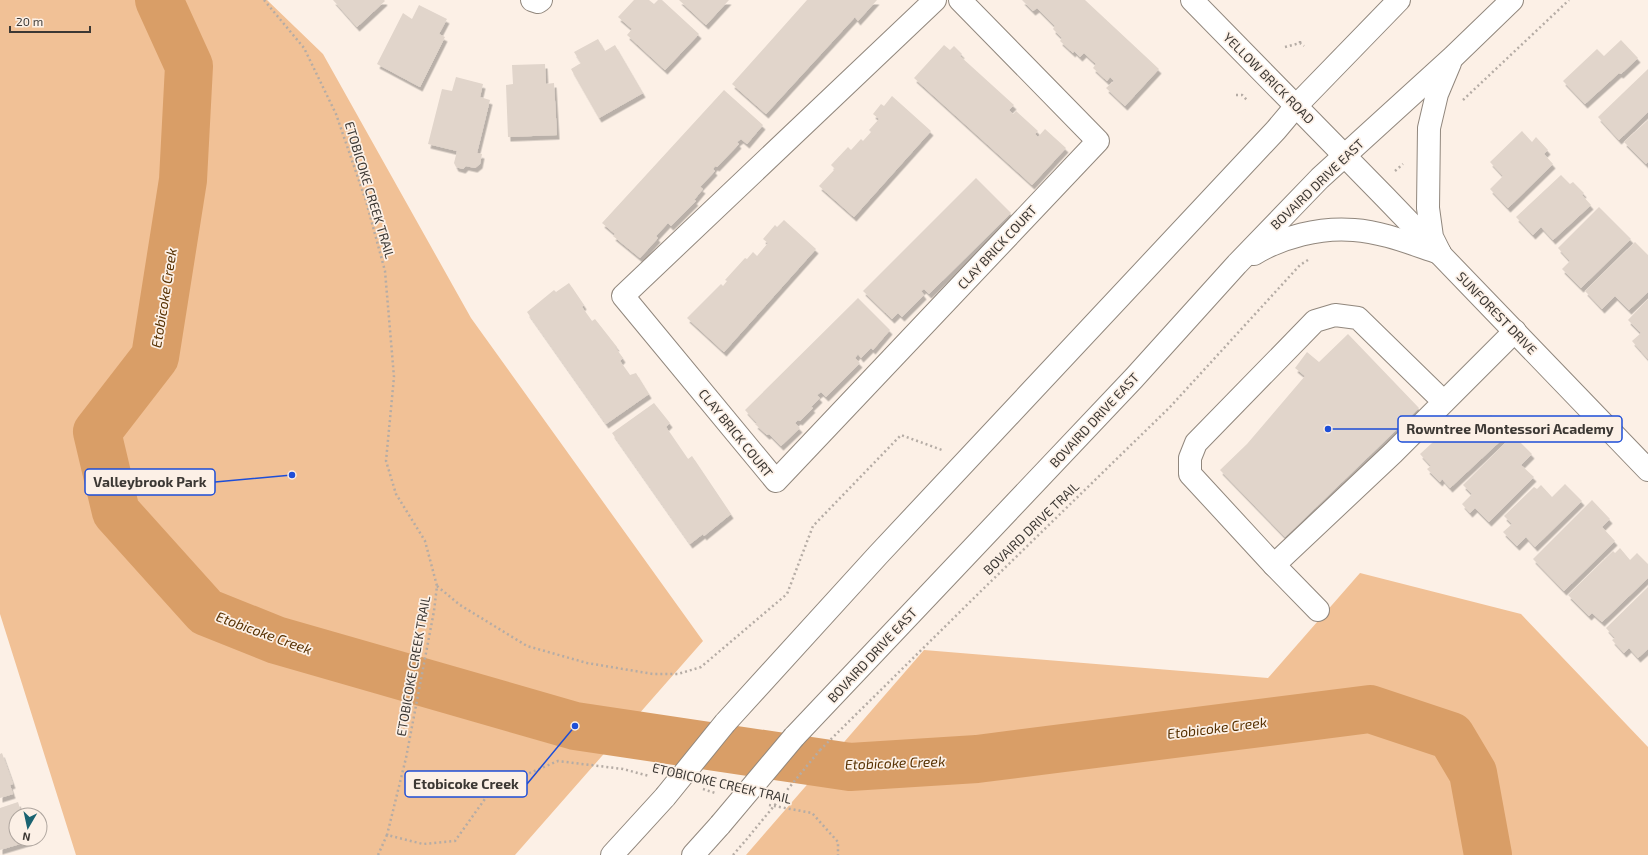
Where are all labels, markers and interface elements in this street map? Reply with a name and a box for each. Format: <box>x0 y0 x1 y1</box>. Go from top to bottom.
scale bar <box>10 8 90 34</box>
text: 20 m <box>16 14 43 28</box>
street label: YELLOW BRICK ROAD <box>1220 29 1318 127</box>
street label: ETOBICOKE CREEK TRAIL <box>342 120 399 261</box>
street label: BOVAIRD DRIVE EAST <box>1267 135 1367 233</box>
street label: CLAY BRICK COURT <box>954 201 1040 292</box>
water label: Etobicoke Creek <box>147 247 180 349</box>
street label: SUNFOREST DRIVE <box>1453 268 1541 358</box>
street label: BOVAIRD DRIVE EAST <box>1046 369 1142 471</box>
street label: CLAY BRICK COURT <box>696 386 777 481</box>
callout: Rowntree Montessori Academy <box>1398 416 1622 442</box>
text: Rowntree Montessori Academy <box>1406 420 1614 437</box>
callout: Valleybrook Park <box>85 469 215 495</box>
text: Valleybrook Park <box>93 473 207 490</box>
street label: BOVAIRD DRIVE TRAIL <box>980 478 1082 578</box>
street label: ETOBICOKE CREEK TRAIL <box>393 594 433 738</box>
street label: BOVAIRD DRIVE EAST <box>824 604 920 706</box>
water label: Etobicoke Creek <box>214 607 314 658</box>
water label: Etobicoke Creek <box>1166 713 1268 742</box>
water label: Etobicoke Creek <box>844 752 946 773</box>
street label: ETOBICOKE CREEK TRAIL <box>651 759 793 807</box>
callout: Etobicoke Creek <box>405 771 527 797</box>
text: Etobicoke Creek <box>413 775 519 792</box>
north arrow <box>8 807 48 847</box>
text: N <box>21 830 31 844</box>

